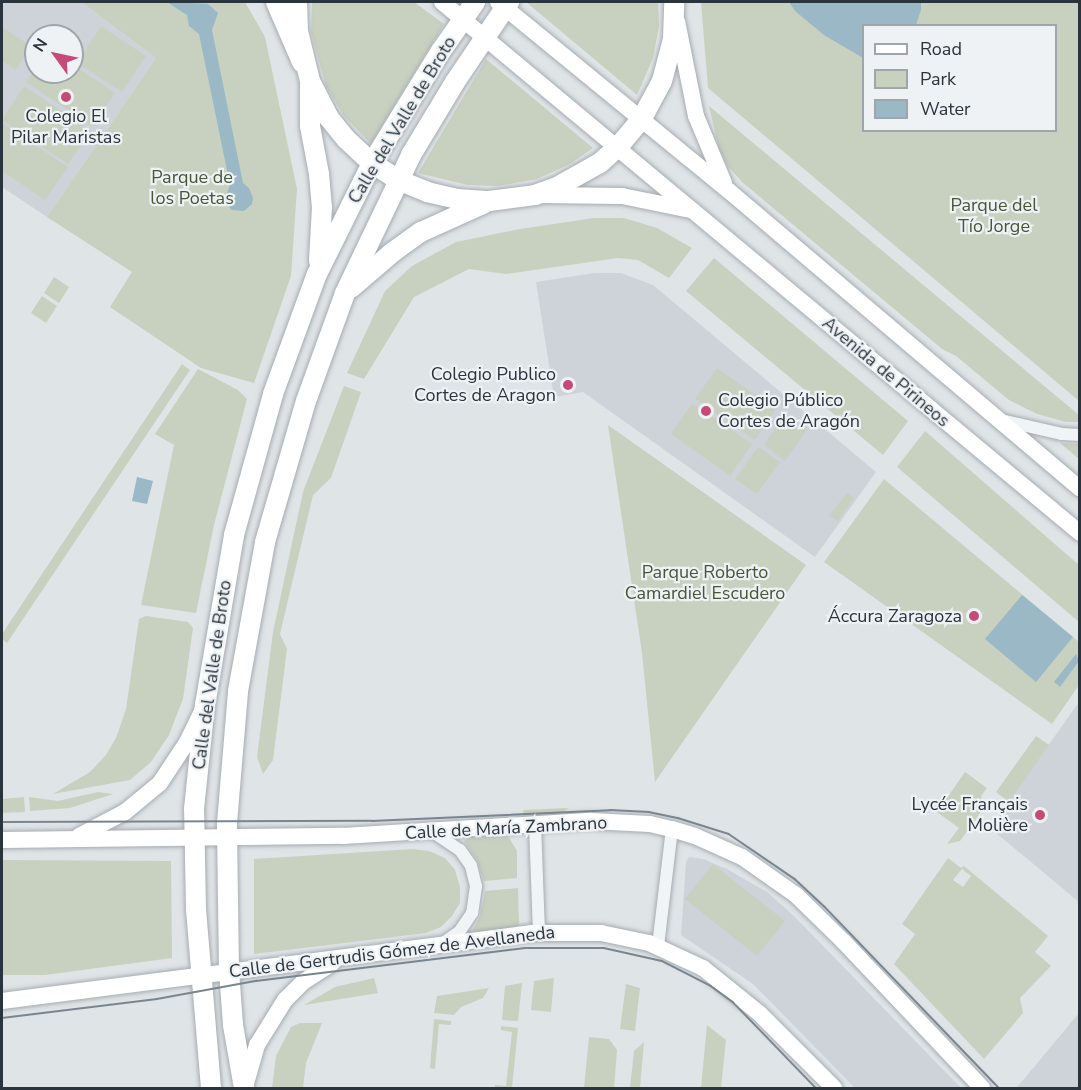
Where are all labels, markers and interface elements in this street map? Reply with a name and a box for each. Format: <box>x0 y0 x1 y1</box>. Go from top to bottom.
north arrow <box>24 24 84 84</box>
legend <box>862 24 1057 132</box>
street label: Calle del Valle de Broto <box>344 33 460 207</box>
text: N <box>28 34 53 56</box>
text: Road <box>920 37 962 61</box>
text: Park <box>920 67 956 91</box>
marker: Colegio El Pilar Maristas <box>59 90 73 104</box>
text: Water <box>920 97 971 121</box>
place label: Colegio El Pilar Maristas <box>11 106 121 148</box>
park label: Parque de los Poetas <box>150 167 234 210</box>
park label: Parque del Tío Jorge <box>950 195 1038 238</box>
street label: Avenida de Pirineos <box>818 312 954 432</box>
place label: Colegio Publico Cortes de Aragon <box>414 364 556 406</box>
marker: Colegio Publico Cortes de Aragon <box>561 378 575 392</box>
place label: Colegio Público Cortes de Aragón <box>718 390 860 432</box>
marker: Colegio Público Cortes de Aragón <box>699 404 713 418</box>
park label: Parque Roberto Camardiel Escudero <box>625 562 785 604</box>
street label: Calle del Valle de Broto <box>188 579 236 771</box>
place label: Áccura Zaragoza <box>828 605 962 627</box>
marker: Áccura Zaragoza <box>967 609 981 623</box>
place label: Lycée Français Molière <box>911 794 1028 836</box>
marker: Lycée Français Molière <box>1033 808 1047 822</box>
street label: Calle de María Zambrano <box>404 812 608 844</box>
street label: Calle de Gertrudis Gómez de Avellaneda <box>228 921 556 983</box>

